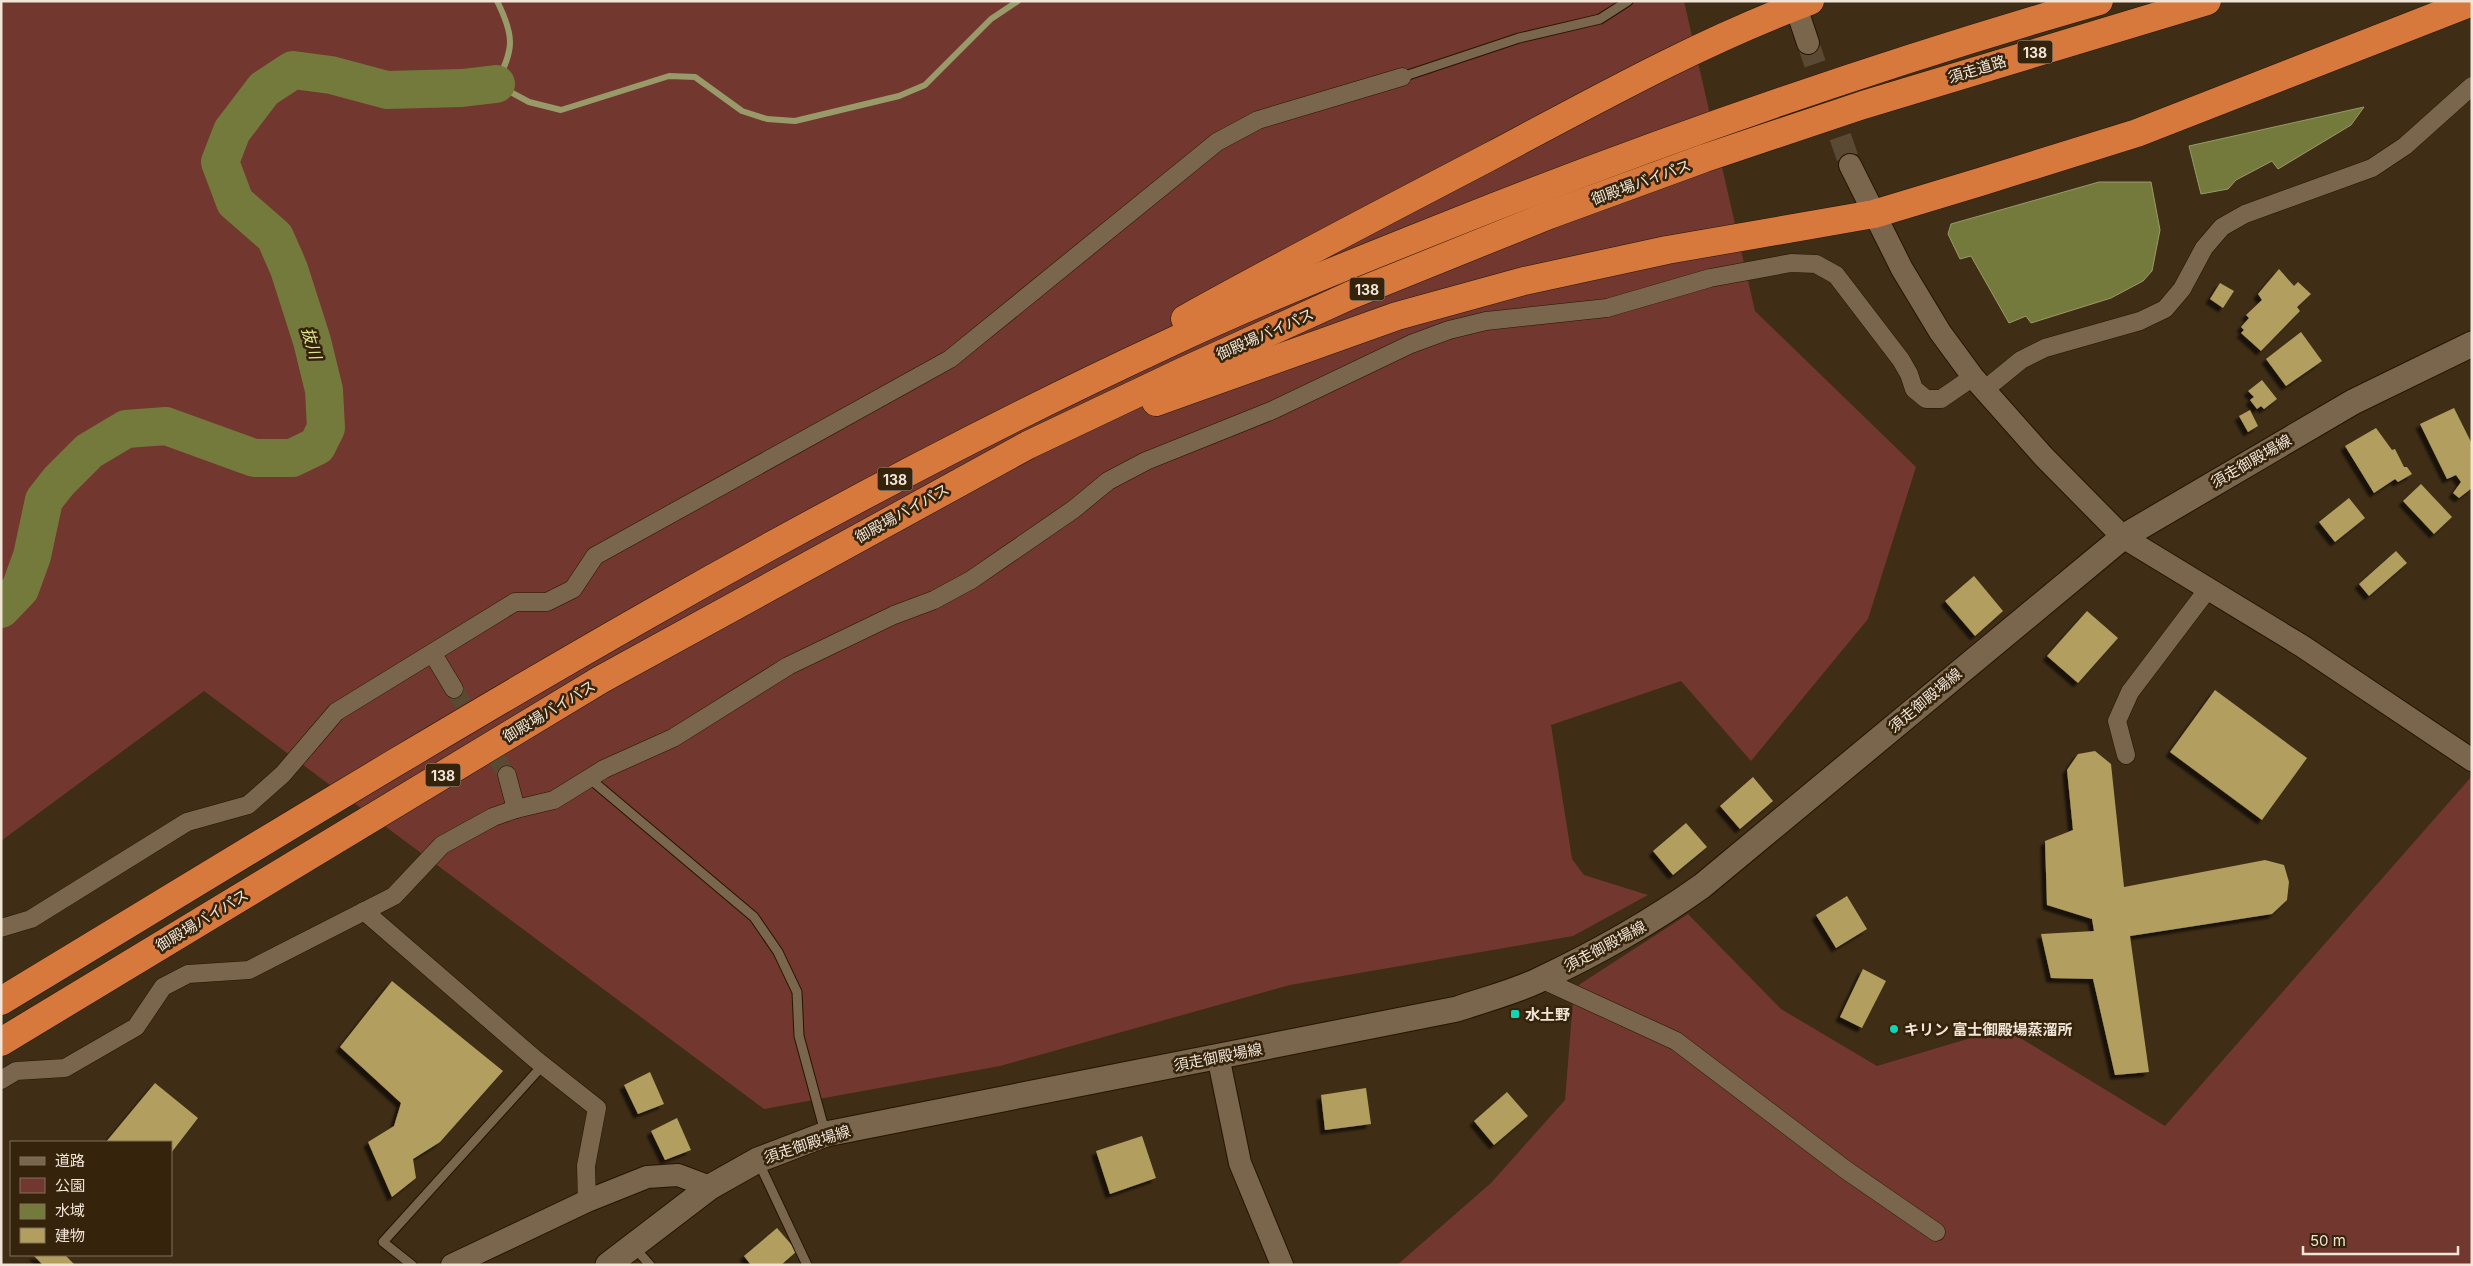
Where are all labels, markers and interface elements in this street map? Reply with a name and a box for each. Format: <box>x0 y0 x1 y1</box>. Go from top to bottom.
road number: 138 <box>2018 41 2052 64</box>
street label: 須走道路 <box>1946 51 2008 87</box>
street label: 御殿場バイパス <box>1589 155 1693 209</box>
road number: 138 <box>1350 278 1384 300</box>
street label: 御殿場バイパス <box>1213 304 1317 364</box>
water label: 抜川 <box>298 325 327 363</box>
street label: 須走御殿場線 <box>2207 430 2295 492</box>
road number: 138 <box>878 468 912 490</box>
street label: 御殿場バイパス <box>852 479 952 547</box>
street label: 須走御殿場線 <box>1884 664 1966 736</box>
street label: 御殿場バイパス <box>499 676 599 746</box>
road number: 138 <box>426 764 460 786</box>
street label: 御殿場バイパス <box>152 885 252 955</box>
street label: 須走御殿場線 <box>1561 916 1649 976</box>
place label: 水土野 <box>1525 1005 1570 1024</box>
marker: 水土野 <box>1509 1008 1521 1020</box>
place label: キリン 富士御殿場蒸溜所 <box>1904 1020 2073 1039</box>
marker: キリン 富士御殿場蒸溜所 <box>1888 1023 1900 1035</box>
street label: 須走御殿場線 <box>1172 1039 1264 1075</box>
street label: 須走御殿場線 <box>761 1121 853 1167</box>
legend <box>10 1141 172 1256</box>
text: 道路 <box>55 1151 85 1170</box>
text: 公園 <box>55 1176 85 1195</box>
text: 水域 <box>55 1201 85 1220</box>
scale bar <box>2303 1224 2458 1256</box>
text: 建物 <box>55 1226 85 1245</box>
text: 50 m <box>2310 1231 2346 1250</box>

